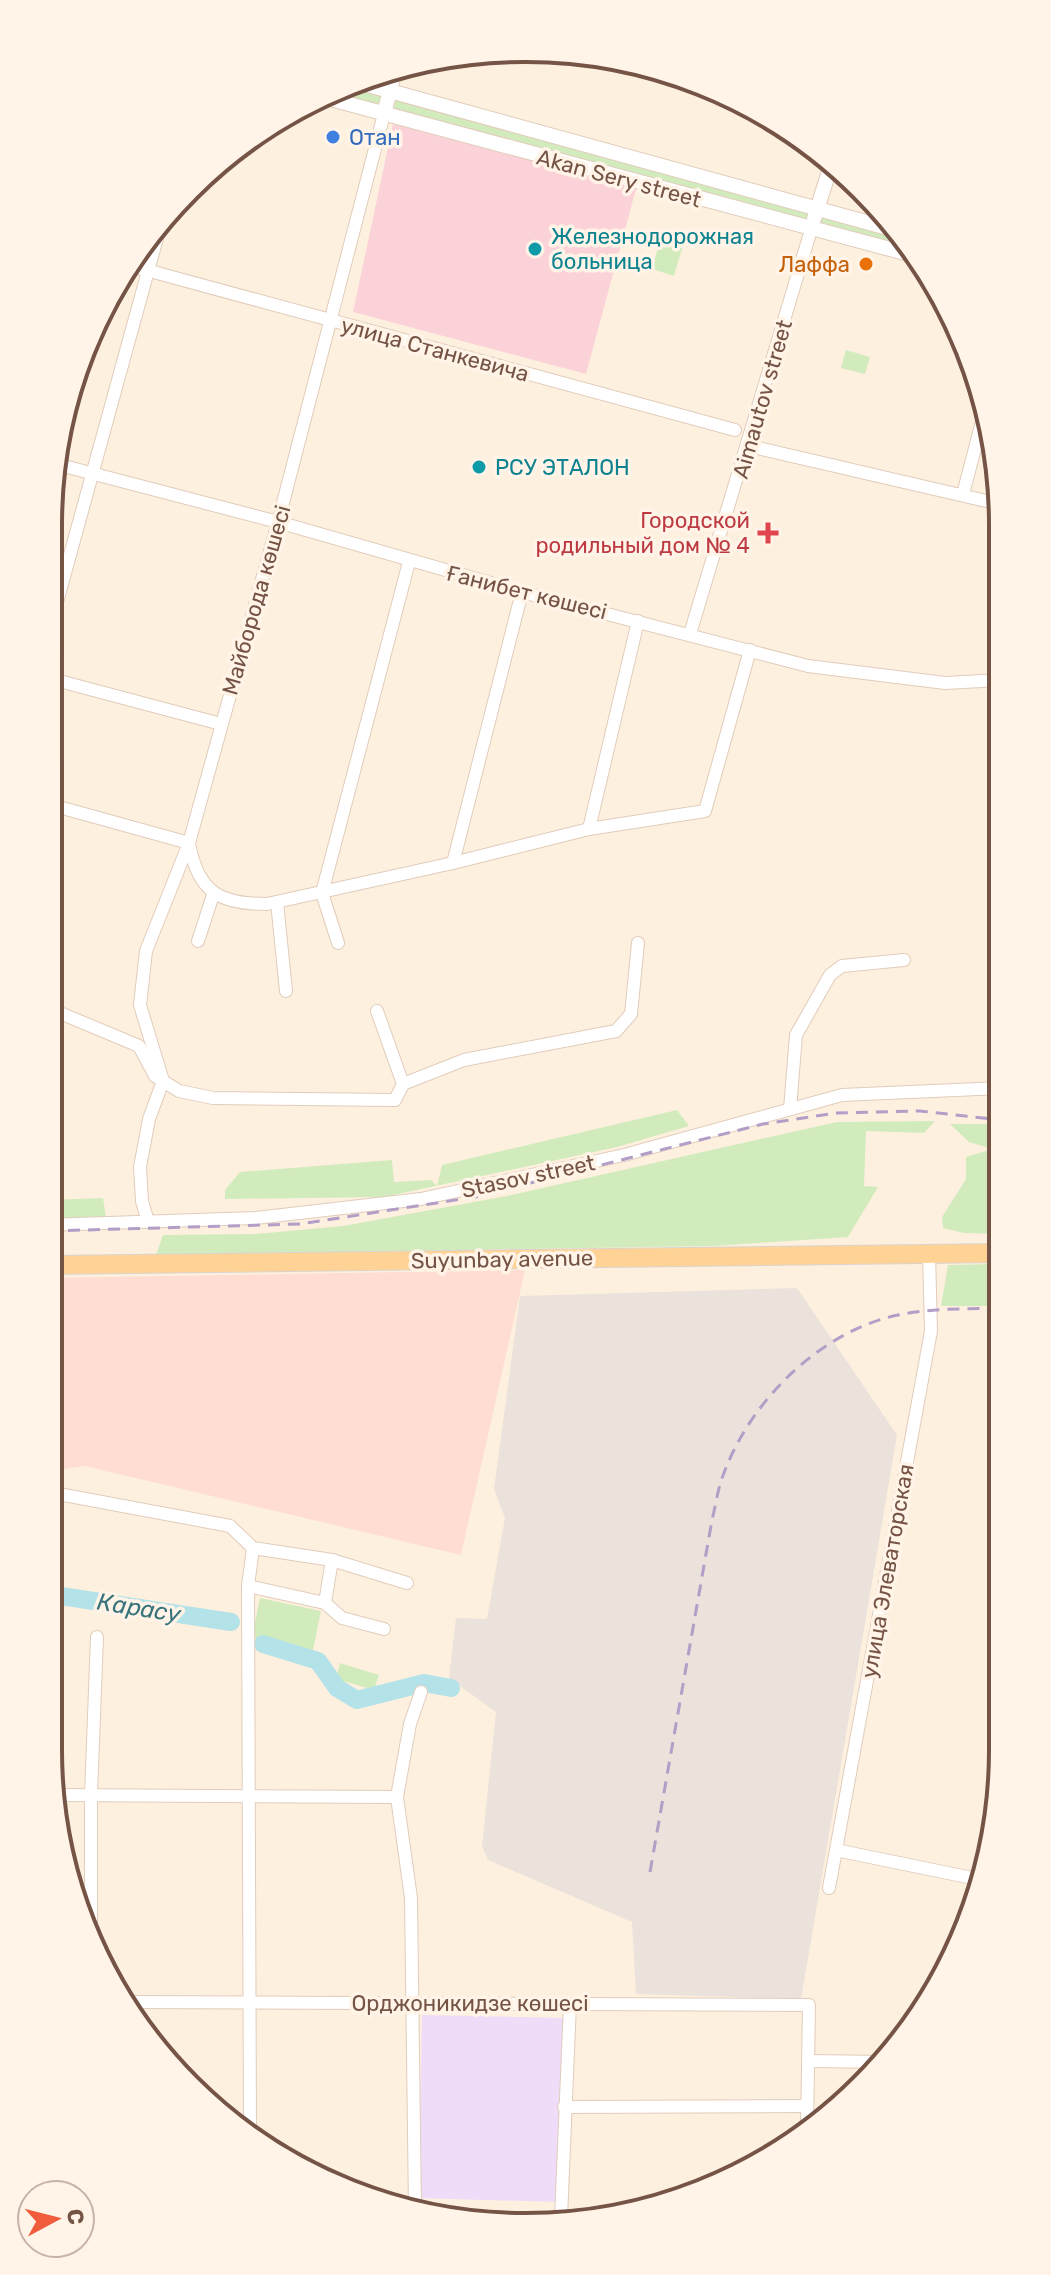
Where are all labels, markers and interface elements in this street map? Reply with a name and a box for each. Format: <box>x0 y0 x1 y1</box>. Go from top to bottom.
place label: Отан <box>349 124 401 151</box>
marker: Отан <box>324 128 342 146</box>
street label: Akan Sery street <box>534 144 704 214</box>
place label: Железнодорожная больница <box>551 223 754 275</box>
marker: Железнодорожная больница <box>526 240 544 258</box>
place label: Лаффа <box>779 251 850 278</box>
marker: Лаффа <box>857 255 875 273</box>
street label: улица Станкевича <box>338 311 532 388</box>
street label: Aimautov street <box>727 316 798 482</box>
place label: РСУ ЭТАЛОН <box>495 454 630 481</box>
marker: РСУ ЭТАЛОН <box>470 458 488 476</box>
street label: Майборода көшесі <box>216 502 297 698</box>
place label: Городской родильный дом № 4 <box>535 507 750 559</box>
marker: Городской родильный дом № 4 <box>757 522 779 544</box>
street label: Ғанибет көшесі <box>444 560 610 625</box>
street label: Stasov street <box>459 1149 598 1204</box>
street label: Suyunbay avenue <box>411 1244 593 1275</box>
street label: улица Элеваторская <box>855 1462 920 1680</box>
water label: Карасу <box>95 1588 184 1629</box>
street label: Орджоникидзе көшесі <box>351 1990 589 2017</box>
north arrow <box>16 2179 96 2259</box>
text: С <box>61 2207 90 2226</box>

